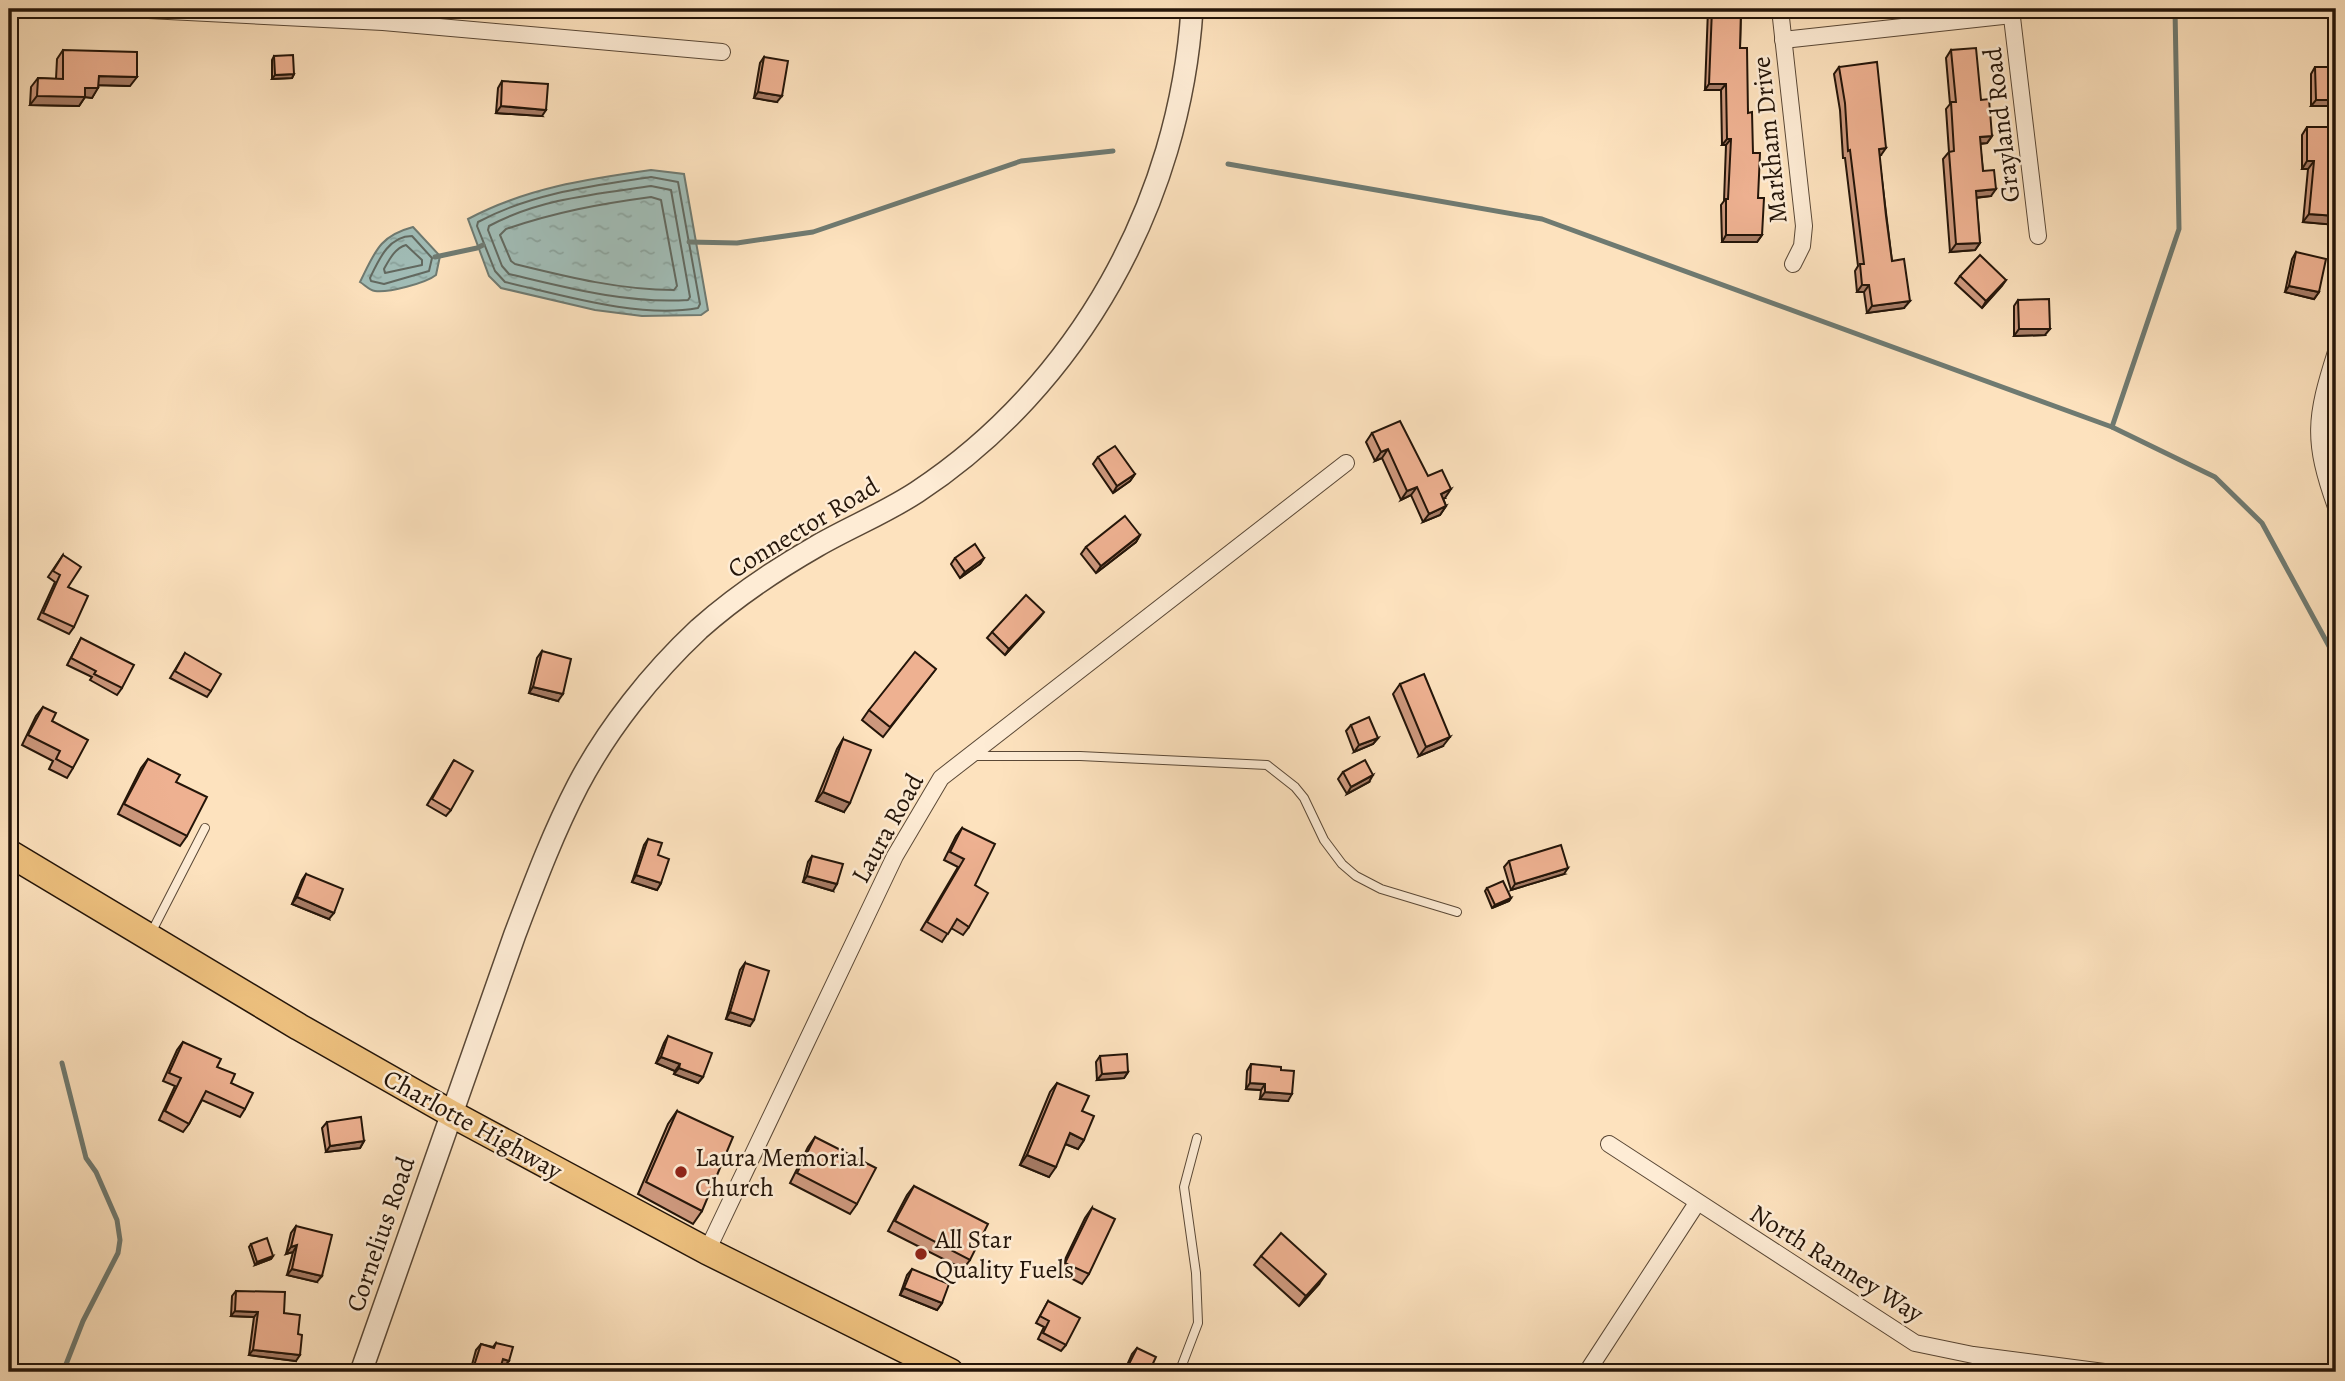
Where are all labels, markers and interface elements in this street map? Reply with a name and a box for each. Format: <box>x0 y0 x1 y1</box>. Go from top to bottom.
street label: Grayland Road <box>1975 46 2028 204</box>
street label: Markham Drive <box>1743 55 1796 225</box>
street label: Connector Road <box>721 468 885 586</box>
street label: Laura Road <box>843 767 932 889</box>
street label: Charlotte Highway <box>377 1061 569 1188</box>
place label: Laura Memorial Church <box>695 1140 865 1205</box>
street label: Cornelius Road <box>338 1152 423 1316</box>
marker: Laura Memorial Church <box>673 1164 689 1180</box>
street label: North Ranney Way <box>1743 1196 1930 1331</box>
place label: All Star Quality Fuels <box>934 1222 1074 1287</box>
marker: All Star Quality Fuels <box>913 1246 929 1262</box>

